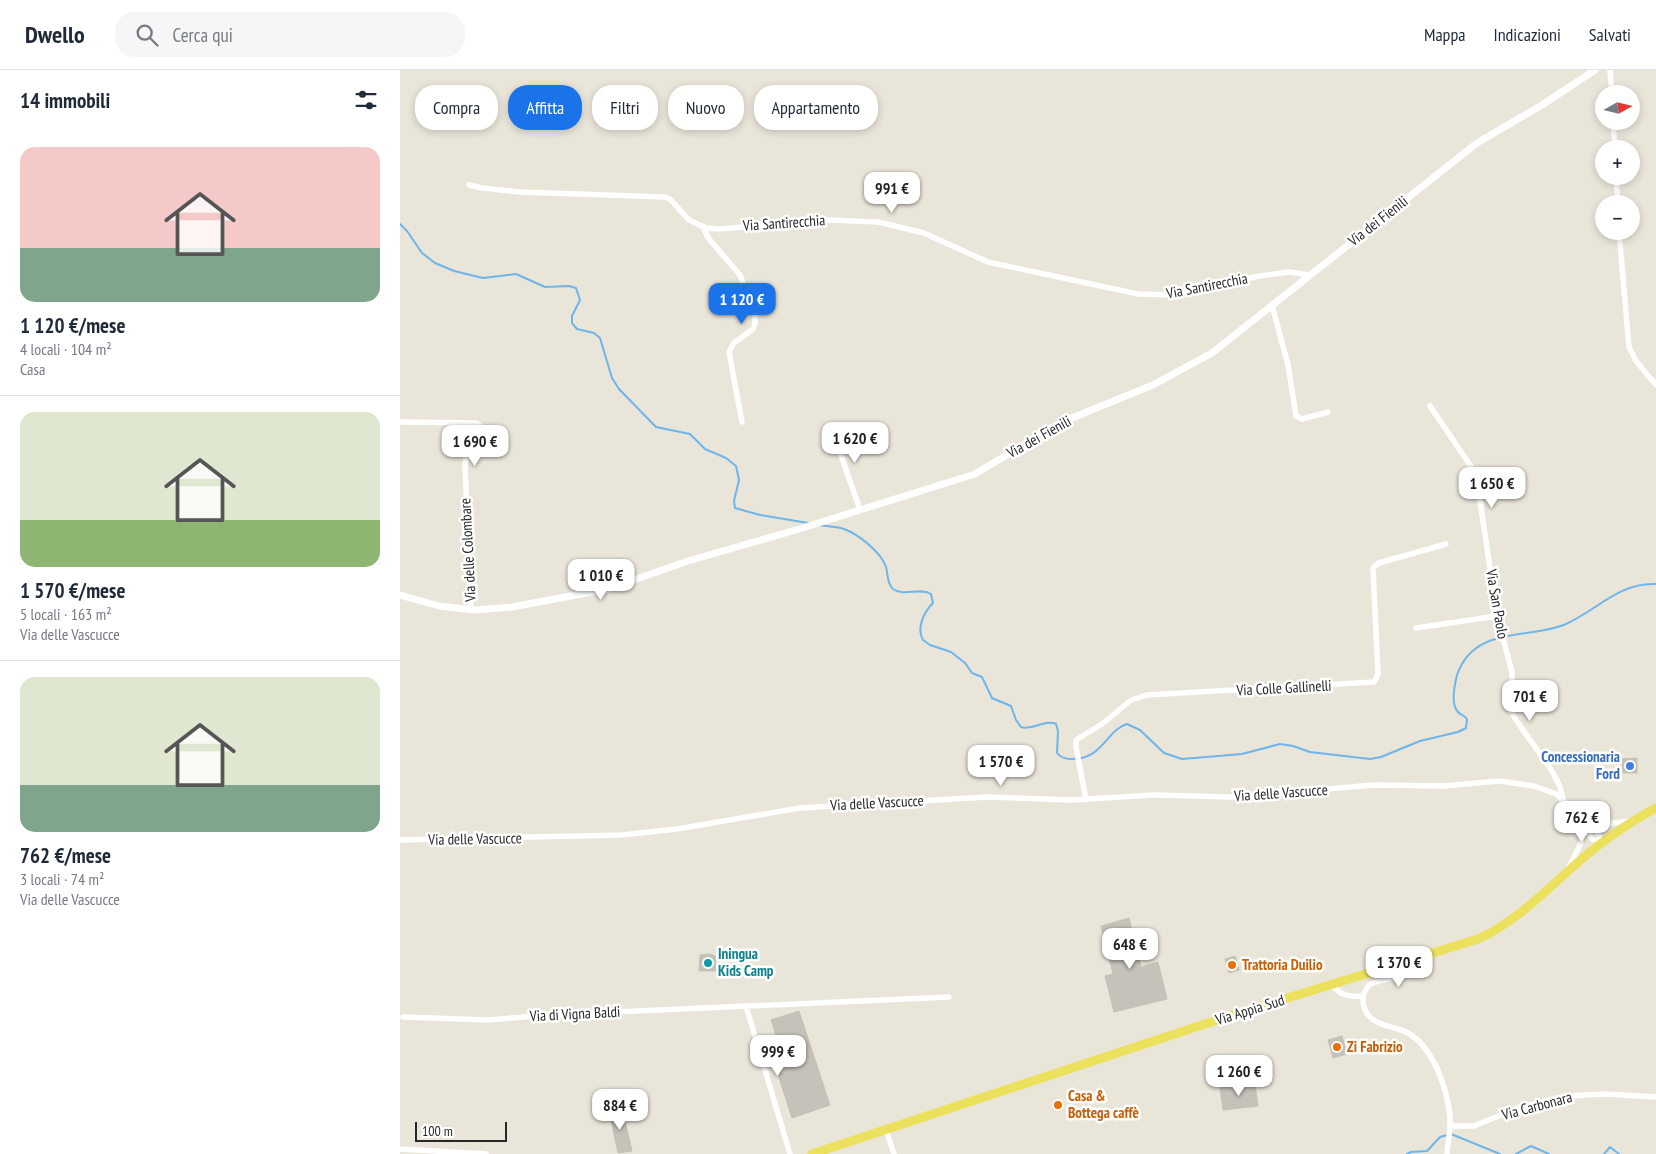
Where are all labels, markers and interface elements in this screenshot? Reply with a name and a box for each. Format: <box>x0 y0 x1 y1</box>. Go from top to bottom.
search box <box>115 12 465 57</box>
text: Dwello <box>25 19 85 50</box>
icon: search <box>133 21 161 49</box>
text: Cerca qui <box>173 23 233 47</box>
text: Mappa <box>1424 23 1465 46</box>
text: Indicazioni <box>1493 23 1561 46</box>
text: Salvati <box>1589 23 1631 46</box>
chip: Compra <box>415 85 498 130</box>
chip: Affitta <box>508 85 582 130</box>
chip: Filtri <box>592 85 658 130</box>
chip: Nuovo <box>668 85 744 130</box>
chip: Appartamento <box>754 85 878 130</box>
north arrow <box>1595 85 1640 130</box>
map controls <box>1595 85 1640 240</box>
icon: filters <box>352 86 380 114</box>
text: 14 immobili <box>20 87 110 114</box>
button: + <box>1595 140 1640 185</box>
pin: 991 € <box>857 172 927 214</box>
text: 991 € <box>875 178 909 198</box>
icon: home <box>155 179 245 269</box>
street label: Via dei Fienili <box>1343 191 1411 250</box>
button: − <box>1595 195 1640 240</box>
street label: Via Santirecchia <box>741 210 826 235</box>
street label: Via Santirecchia <box>1164 268 1249 303</box>
pin: 1 120 € <box>696 282 788 325</box>
text: 1 120 € <box>720 289 764 309</box>
text: 1 120 €/mese <box>20 312 125 339</box>
text: 4 locali · 104 m² <box>20 339 111 359</box>
text: Casa <box>20 359 45 379</box>
street label: Via dei Fienili <box>1002 411 1074 463</box>
pin: 1 620 € <box>809 422 901 464</box>
pin: 1 690 € <box>429 424 521 467</box>
text: 1 620 € <box>833 428 877 448</box>
text: 1 690 € <box>453 431 497 451</box>
icon: home <box>155 445 245 535</box>
pin: 1 650 € <box>1446 466 1538 509</box>
text: 1 650 € <box>1470 473 1514 493</box>
street label: Via delle Colombare <box>455 498 480 603</box>
pin: 1 010 € <box>555 558 647 601</box>
text: 1 010 € <box>579 565 623 585</box>
street label: Via San Paolo <box>1482 567 1513 640</box>
text: 1 570 €/mese <box>20 577 125 604</box>
text: 5 locali · 163 m² <box>20 604 111 624</box>
text: Via delle Vascucce <box>20 624 120 644</box>
street label: Via Colle Gallinelli <box>1235 676 1332 700</box>
pin: 701 € <box>1495 680 1565 722</box>
text: 701 € <box>1513 686 1547 706</box>
icon: home <box>155 710 245 800</box>
pin: 1 570 € <box>955 744 1047 787</box>
place label: Concessionaria Ford <box>1541 747 1620 783</box>
text: 1 570 € <box>979 751 1023 771</box>
marker: Concessionaria Ford <box>1624 760 1636 772</box>
street label: Via delle Vascucce <box>1233 780 1328 805</box>
street label: Via delle Vascucce <box>829 791 924 814</box>
pin: 762 € <box>1547 800 1617 843</box>
text: 762 € <box>1565 807 1599 827</box>
street label: Via delle Vascucce <box>427 828 522 849</box>
text: 762 €/mese <box>20 842 111 869</box>
text: 3 locali · 74 m² <box>20 869 104 889</box>
text: Via delle Vascucce <box>20 889 120 909</box>
pin: 648 € <box>1095 928 1165 970</box>
text: 648 € <box>1113 934 1147 954</box>
place label: Iningua Kids Camp <box>718 944 774 980</box>
pin: 1 370 € <box>1353 946 1445 988</box>
text: 1 370 € <box>1377 952 1421 972</box>
place label: Trattoria Duilio <box>1242 955 1323 974</box>
marker: Iningua Kids Camp <box>702 957 714 969</box>
marker: Trattoria Duilio <box>1226 959 1238 971</box>
street label: Via Appia Sud <box>1212 990 1287 1029</box>
street label: Via di Vigna Baldi <box>528 1002 621 1025</box>
pin: 999 € <box>743 1034 813 1077</box>
place label: Zi Fabrizio <box>1347 1037 1403 1056</box>
text: 999 € <box>761 1041 795 1061</box>
marker: Zi Fabrizio <box>1331 1041 1343 1053</box>
pin: 1 260 € <box>1193 1054 1285 1097</box>
text: 1 260 € <box>1217 1061 1261 1081</box>
place label: Casa & Bottega caffè <box>1068 1086 1139 1122</box>
street label: Via Carbonara <box>1499 1087 1574 1124</box>
pin: 884 € <box>585 1088 655 1131</box>
text: 884 € <box>603 1095 637 1115</box>
marker: Casa & Bottega caffè <box>1052 1099 1064 1111</box>
scale bar <box>415 1119 508 1142</box>
text: 100 m <box>422 1122 453 1140</box>

